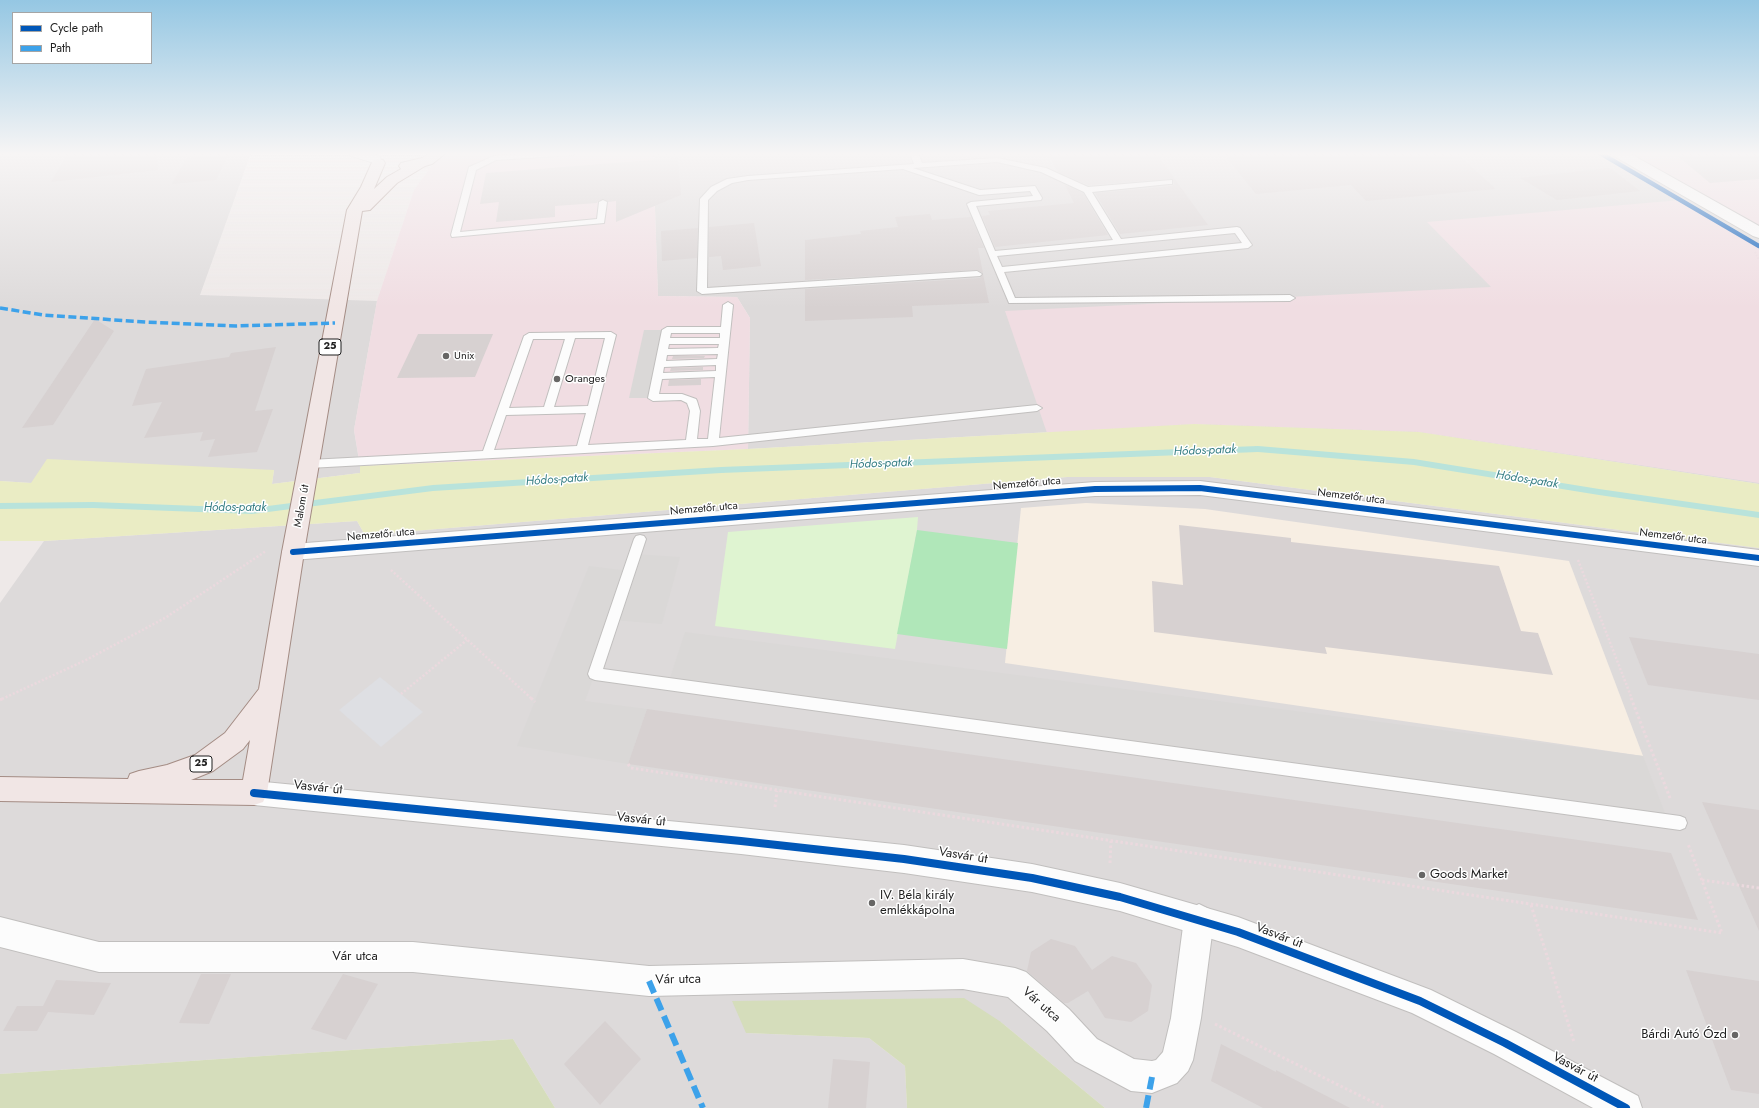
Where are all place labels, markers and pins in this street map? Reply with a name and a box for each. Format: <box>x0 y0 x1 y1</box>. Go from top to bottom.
place label: Unix <box>454 349 474 363</box>
marker: Unix <box>441 351 451 361</box>
place label: Oranges <box>565 372 605 386</box>
marker: Oranges <box>552 374 562 384</box>
place label: Goods Market <box>1430 867 1507 883</box>
marker: Goods Market <box>1417 870 1427 880</box>
place label: IV. Béla király emlékkápolna <box>880 888 955 919</box>
marker: IV. Béla király emlékkápolna <box>867 898 877 908</box>
place label: Bárdi Autó Ózd <box>1641 1027 1727 1043</box>
marker: Bárdi Autó Ózd <box>1730 1030 1740 1040</box>

